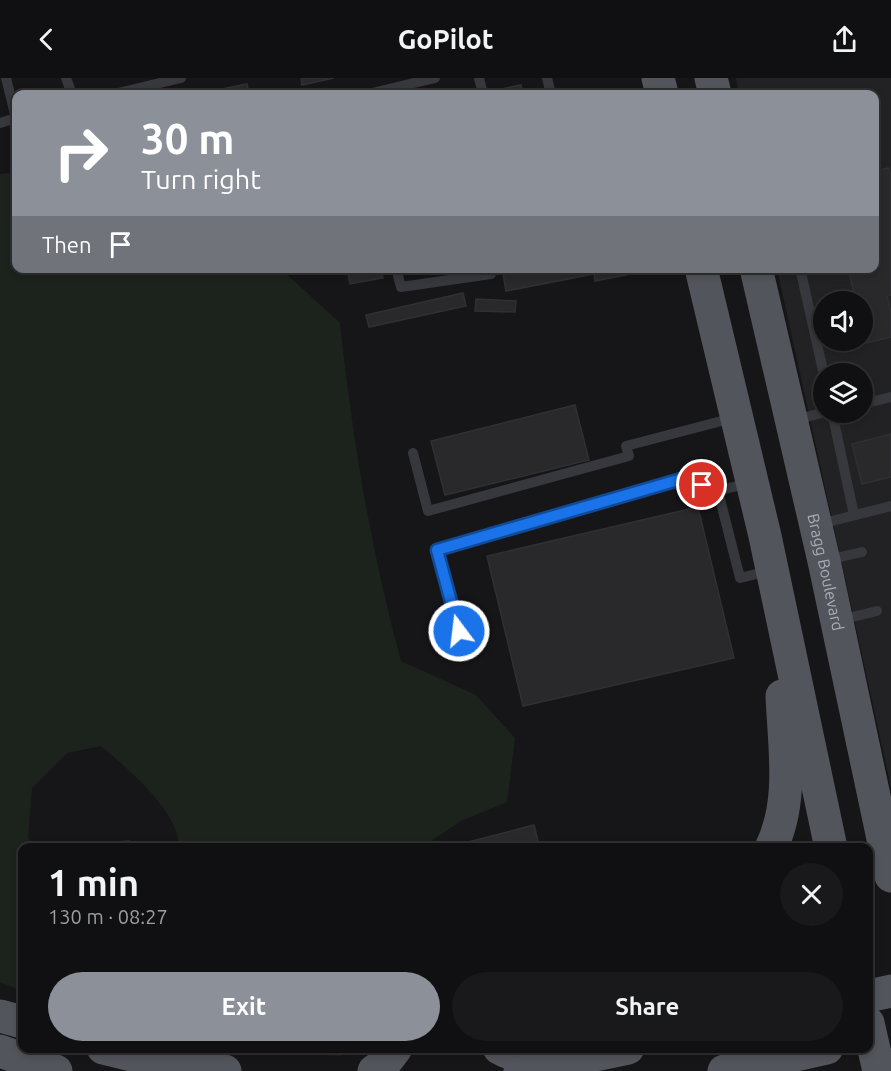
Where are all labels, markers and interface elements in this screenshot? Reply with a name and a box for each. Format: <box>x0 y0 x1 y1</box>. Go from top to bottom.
icon: back <box>30 23 63 56</box>
icon: share <box>828 23 861 56</box>
text: GoPilot <box>398 24 493 54</box>
icon: right <box>42 114 120 192</box>
text: 30 m <box>141 115 235 162</box>
text: Turn right <box>141 164 261 194</box>
icon: arrive <box>104 228 137 261</box>
text: Then <box>42 232 92 257</box>
map controls <box>813 291 873 423</box>
button: sound <box>813 291 873 351</box>
button: layers <box>813 363 873 423</box>
pin <box>676 459 727 510</box>
icon: arrive <box>685 468 718 501</box>
street label: Bragg Boulevard <box>804 512 848 632</box>
position arrow <box>427 599 491 663</box>
text: 1 min <box>48 862 139 903</box>
button: close <box>780 863 843 926</box>
text: 130 m · 08:27 <box>48 905 168 928</box>
button: Exit <box>48 972 440 1041</box>
button: Share <box>452 972 843 1041</box>

